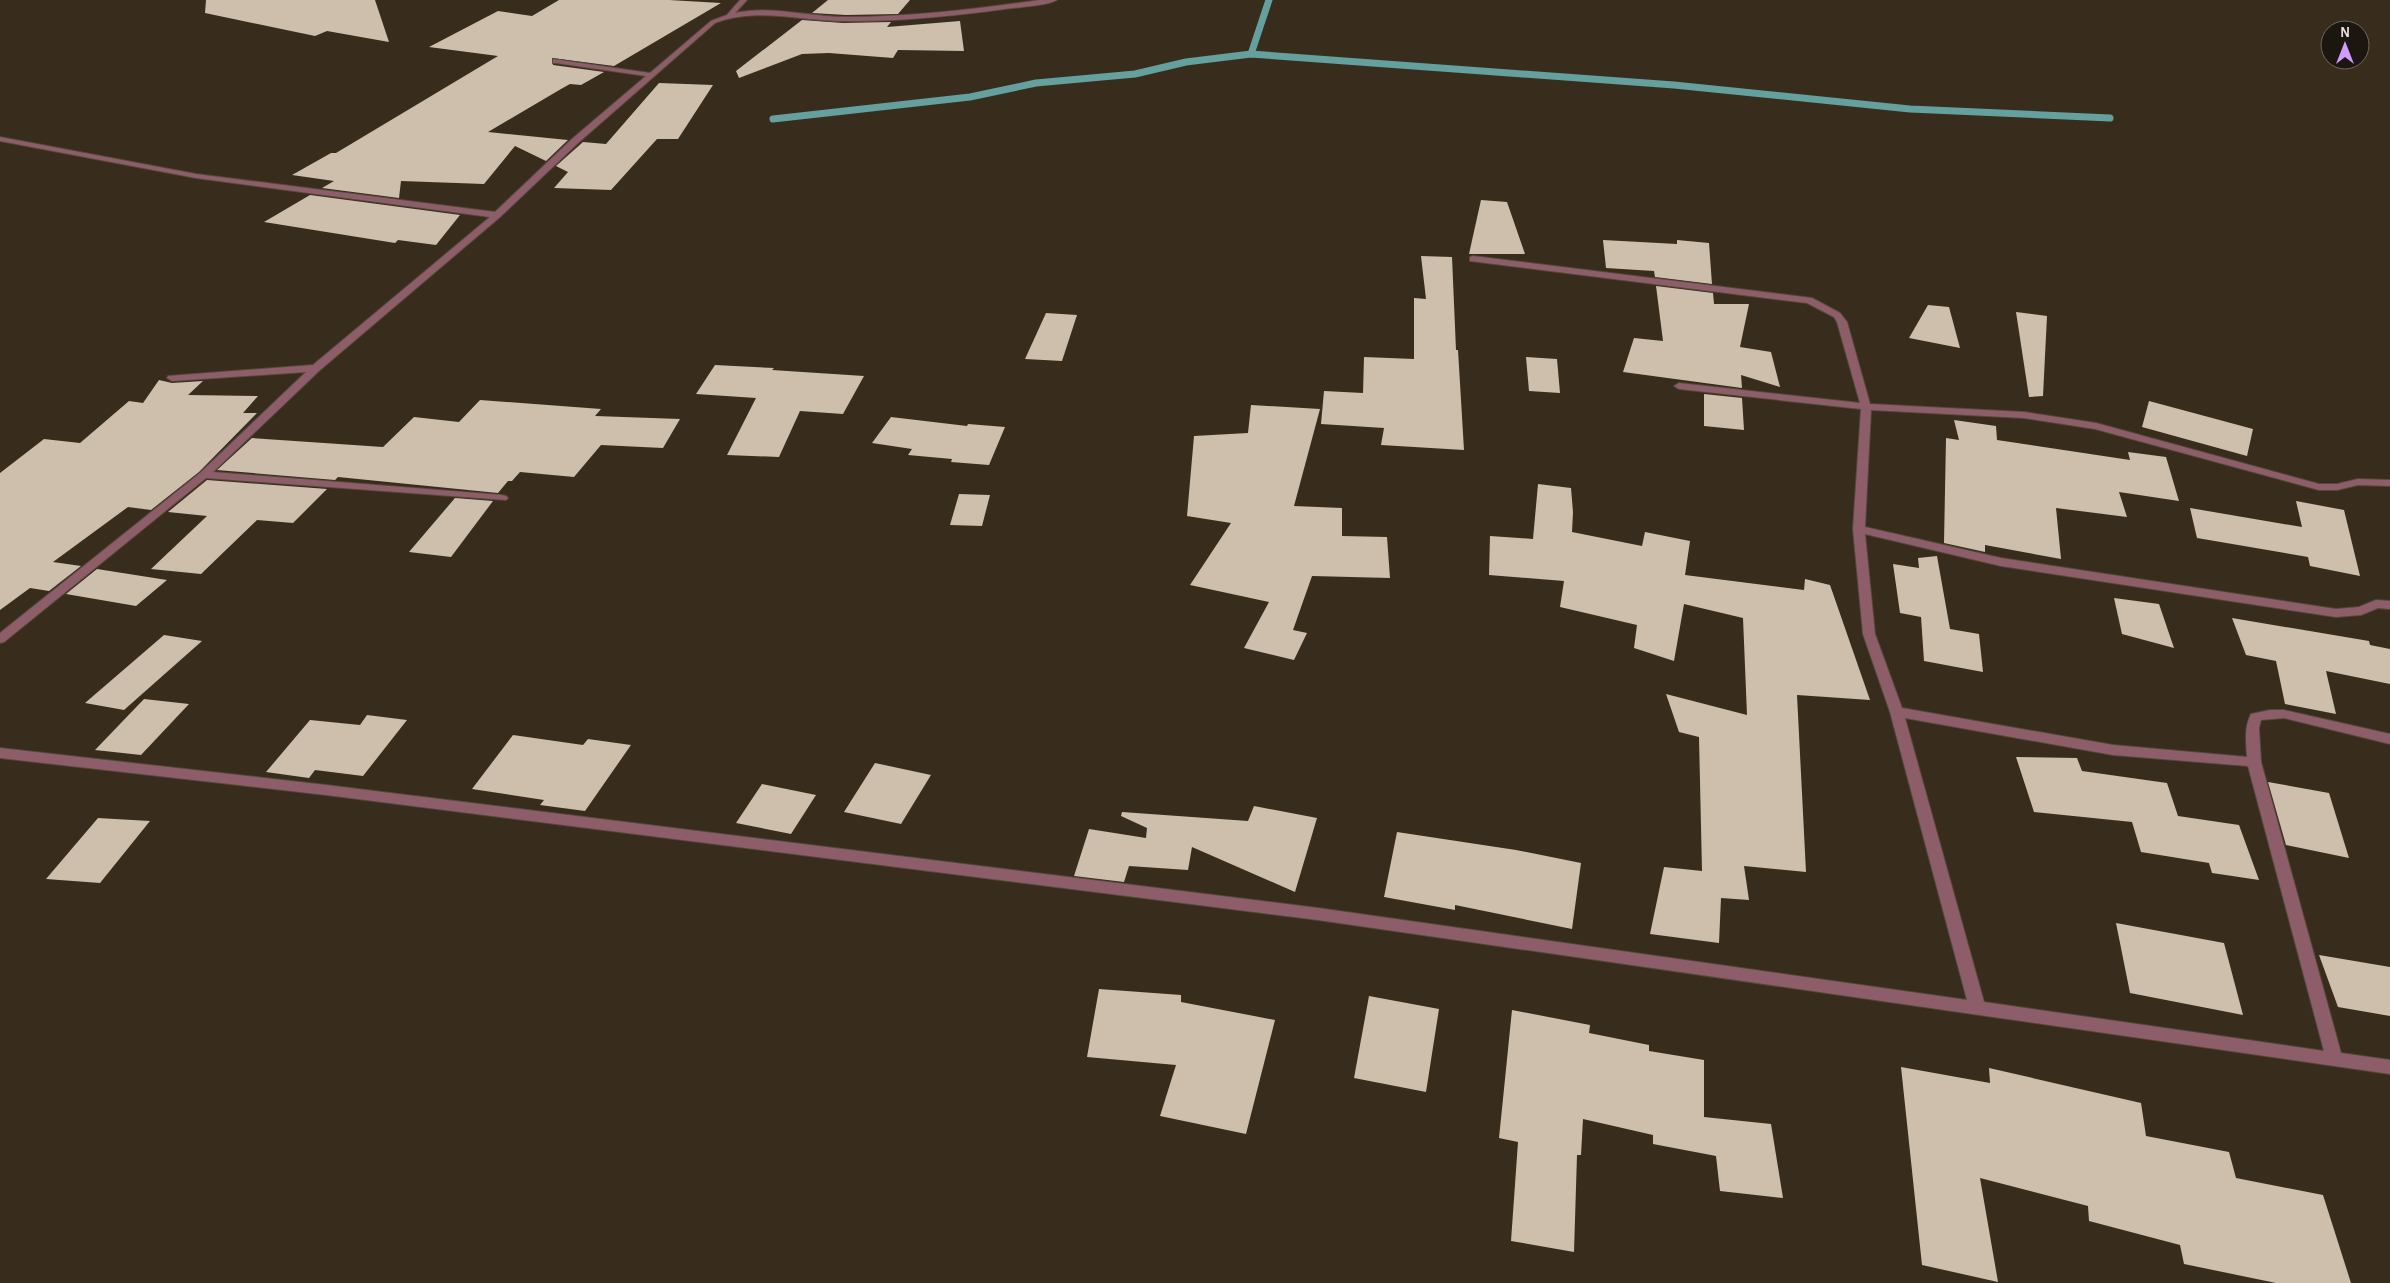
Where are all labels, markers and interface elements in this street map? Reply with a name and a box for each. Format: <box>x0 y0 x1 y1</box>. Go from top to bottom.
north arrow <box>2320 20 2370 70</box>
text: N <box>2340 26 2350 40</box>

